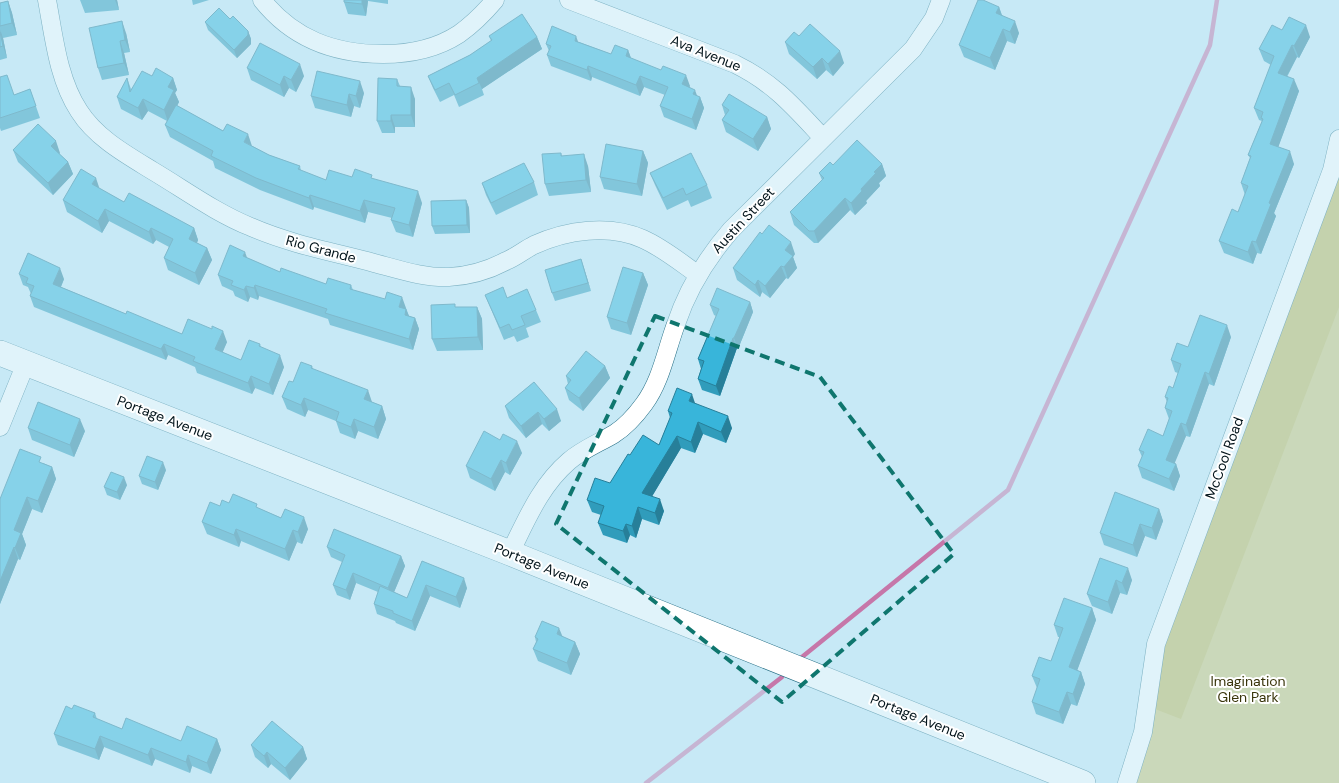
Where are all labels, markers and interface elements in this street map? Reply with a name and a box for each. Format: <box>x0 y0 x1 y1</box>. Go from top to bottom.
street label: Ava Avenue <box>668 31 744 75</box>
street label: Austin Street <box>708 183 778 257</box>
street label: Rio Grande <box>284 231 358 267</box>
street label: Portage Avenue <box>115 391 215 445</box>
street label: McCool Road <box>1201 415 1247 501</box>
street label: Portage Avenue <box>492 539 592 593</box>
park label: Imagination Glen Park <box>1210 672 1286 706</box>
street label: Portage Avenue <box>868 690 968 744</box>

